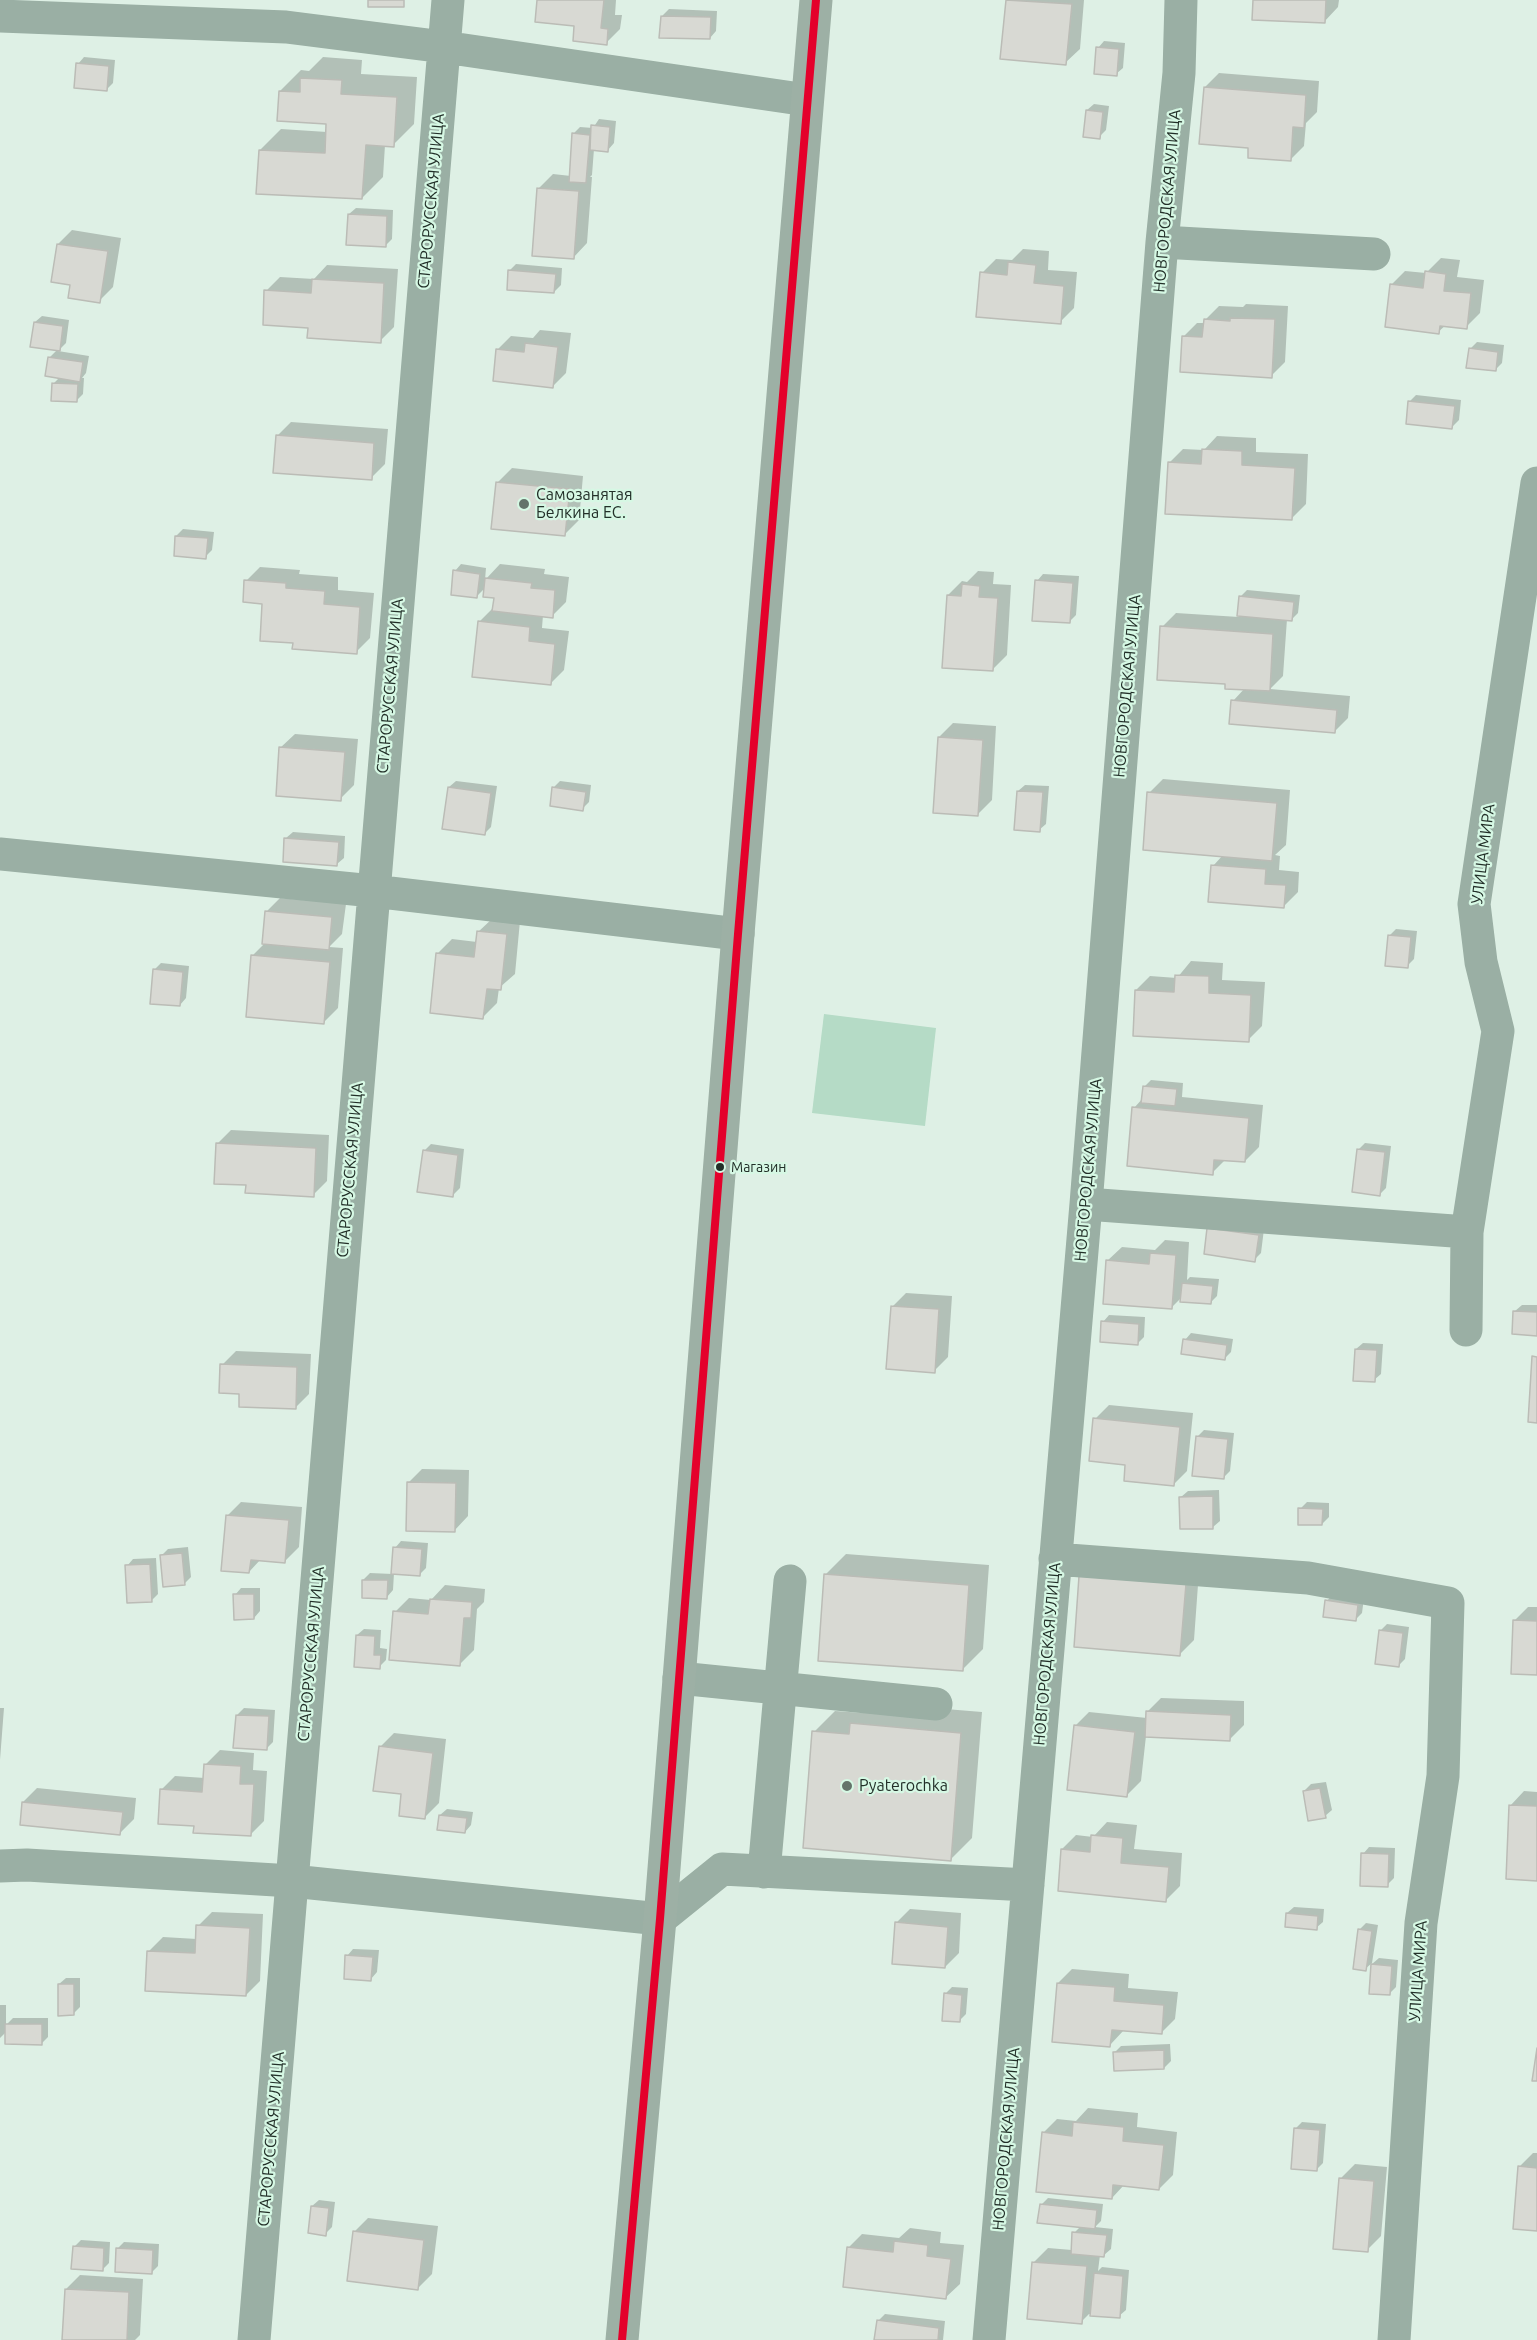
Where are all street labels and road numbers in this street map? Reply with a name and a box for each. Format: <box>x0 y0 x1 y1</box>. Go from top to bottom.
street label: НОВГОРОДСКАЯ УЛИЦА <box>1149 109 1185 293</box>
street label: СТАРОРУССКАЯ УЛИЦА <box>414 113 448 289</box>
street label: НОВГОРОДСКАЯ УЛИЦА <box>1109 594 1145 778</box>
street label: СТАРОРУССКАЯ УЛИЦА <box>373 598 407 774</box>
street label: УЛИЦА МИРА <box>1467 803 1499 905</box>
street label: НОВГОРОДСКАЯ УЛИЦА <box>1070 1078 1106 1262</box>
street label: СТАРОРУССКАЯ УЛИЦА <box>333 1082 367 1258</box>
street label: НОВГОРОДСКАЯ УЛИЦА <box>1029 1562 1065 1746</box>
street label: СТАРОРУССКАЯ УЛИЦА <box>294 1566 328 1742</box>
street label: УЛИЦА МИРА <box>1405 1920 1431 2022</box>
street label: НОВГОРОДСКАЯ УЛИЦА <box>988 2047 1024 2231</box>
street label: СТАРОРУССКАЯ УЛИЦА <box>254 2051 288 2227</box>

